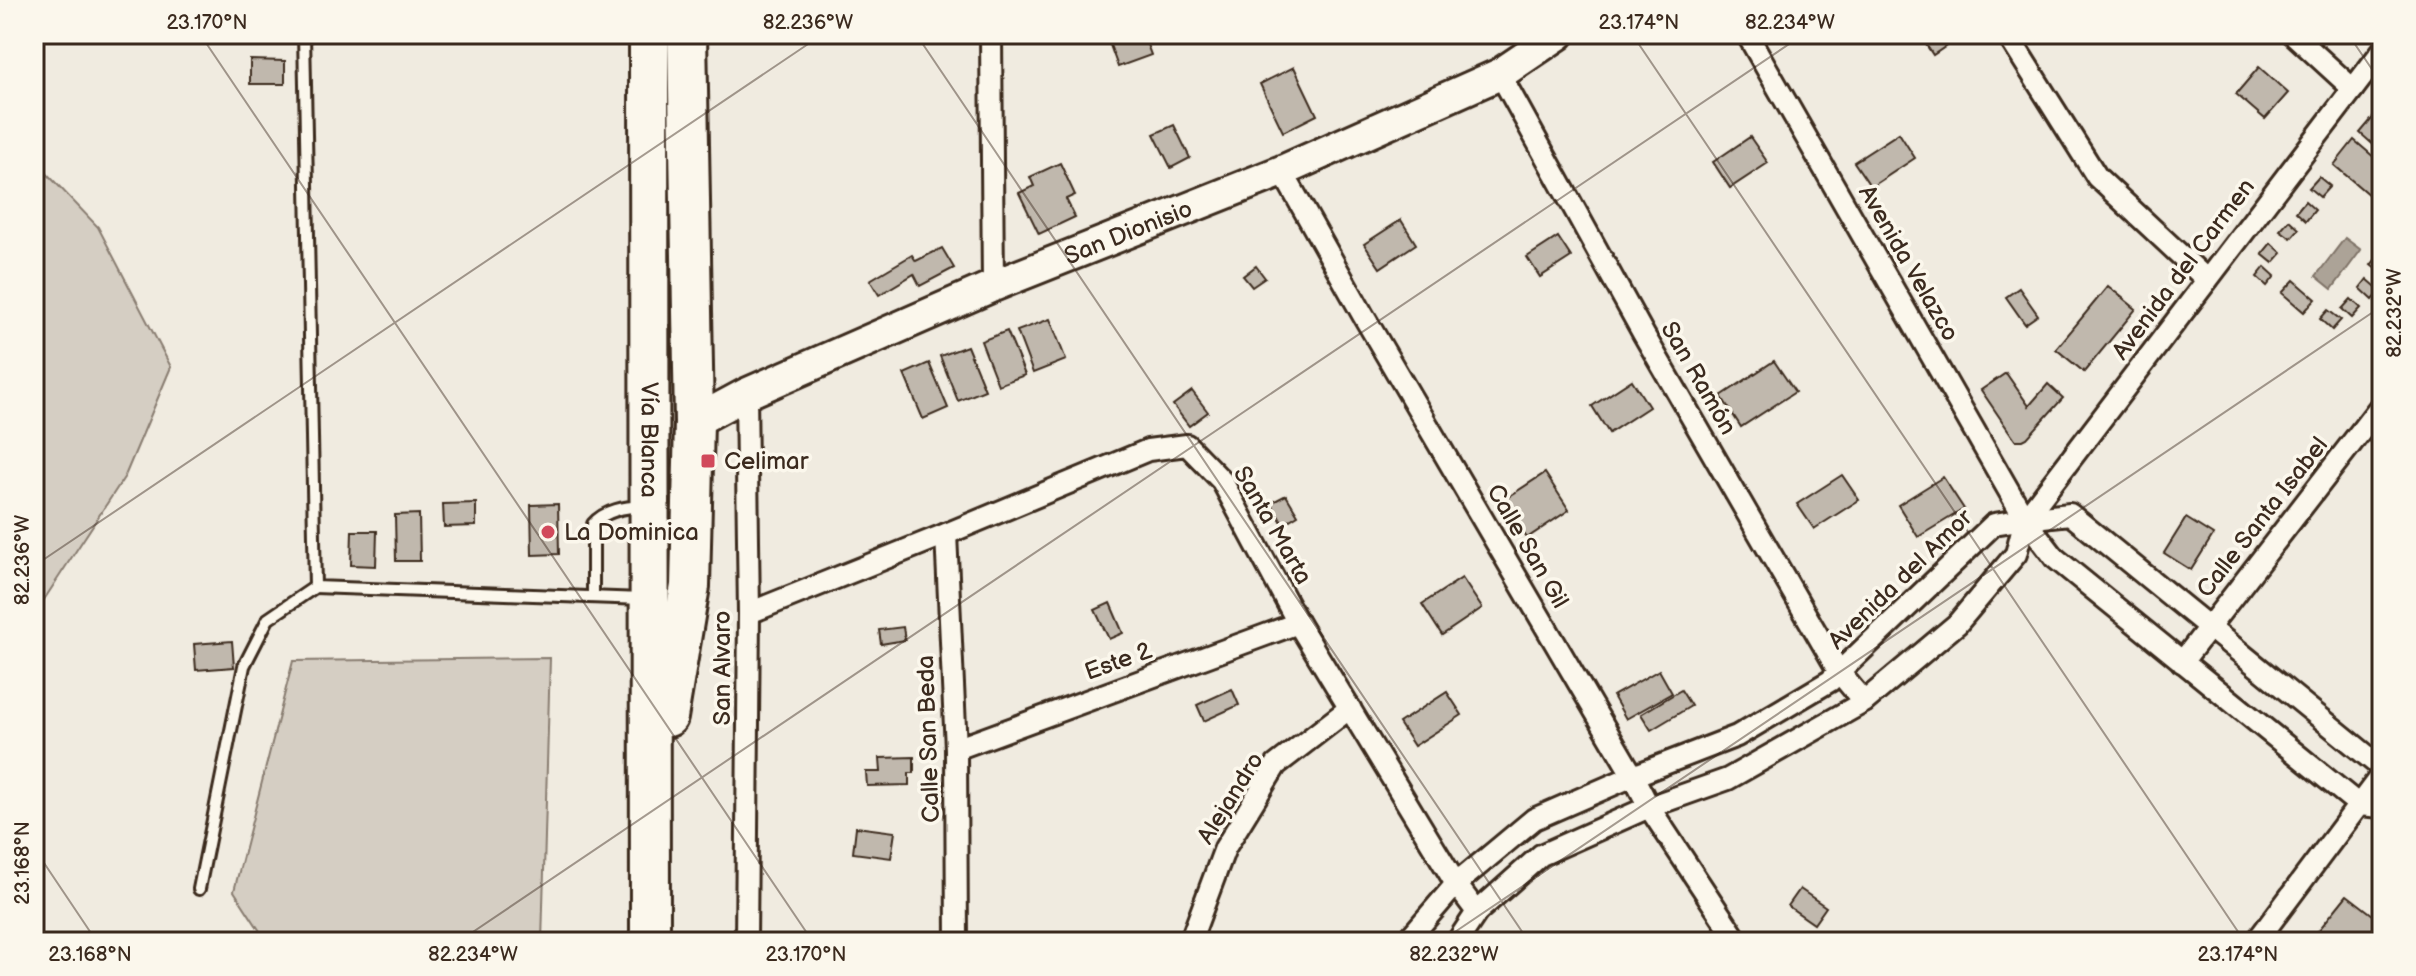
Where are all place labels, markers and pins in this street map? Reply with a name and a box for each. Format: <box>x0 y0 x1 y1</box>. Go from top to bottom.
place label: Celimar <box>724 447 809 476</box>
marker: Celimar <box>699 452 717 470</box>
place label: La Dominica <box>564 518 699 547</box>
marker: La Dominica <box>539 523 557 541</box>

